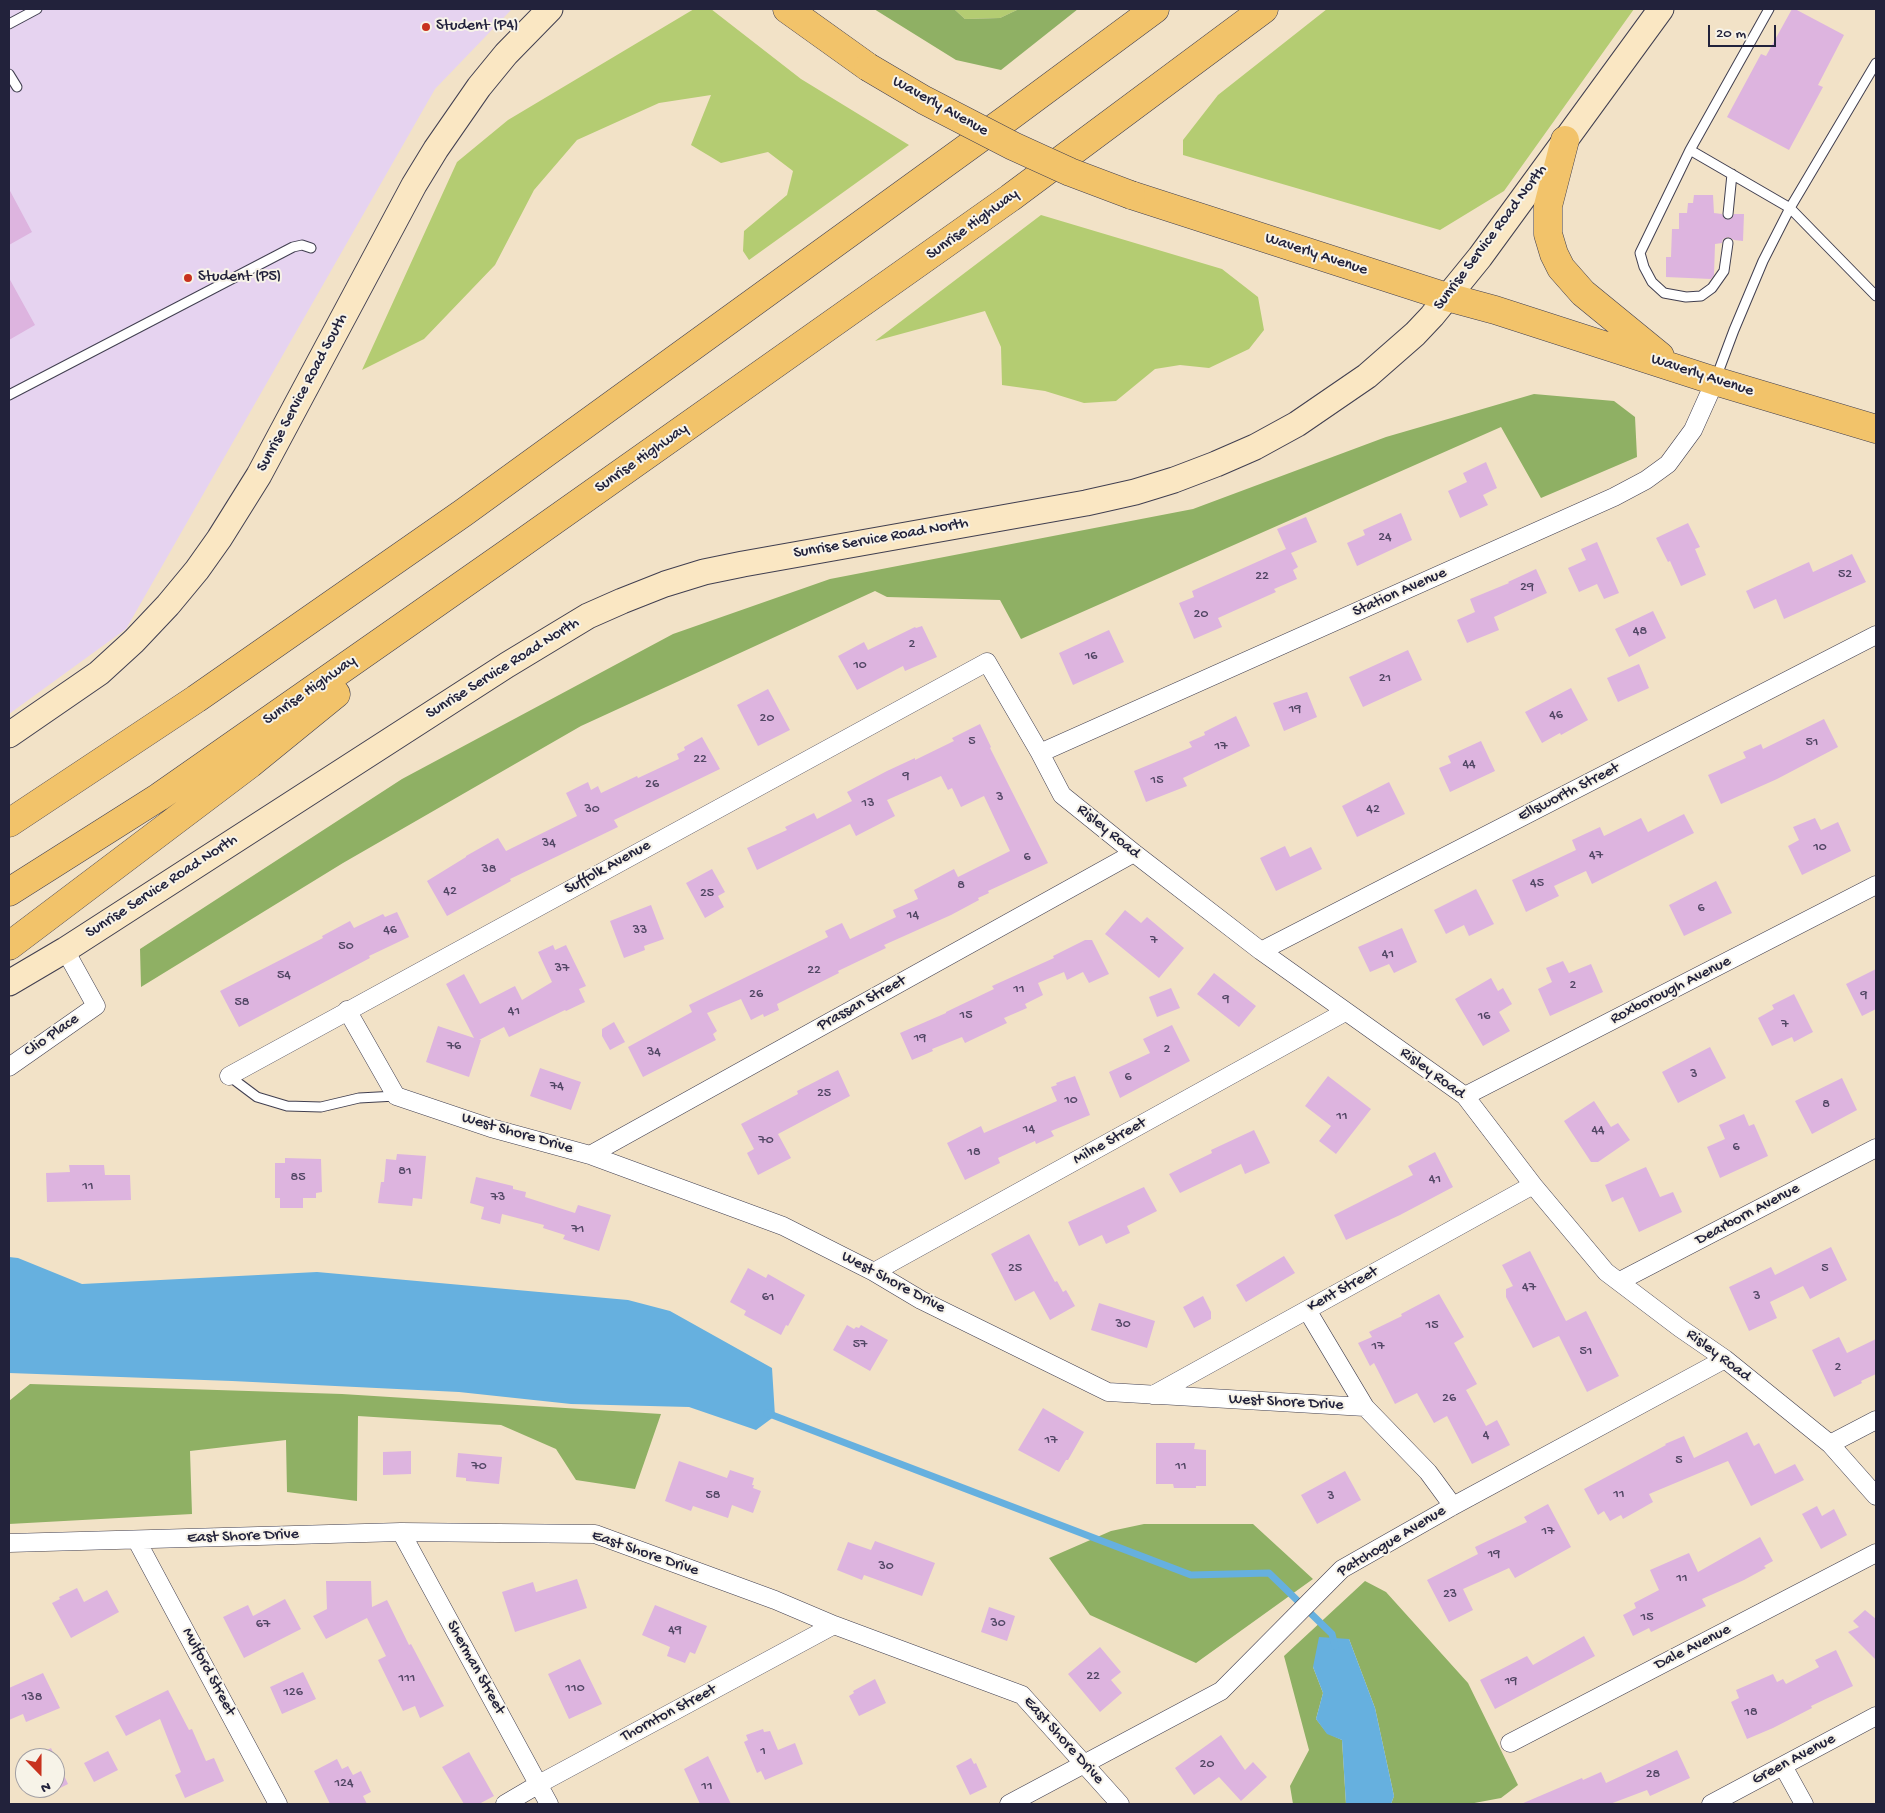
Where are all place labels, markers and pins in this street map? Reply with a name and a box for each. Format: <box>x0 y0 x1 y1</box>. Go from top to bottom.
place label: Student (P4) <box>436 17 518 37</box>
marker: Student (P4) <box>420 21 432 33</box>
place label: Student (P5) <box>198 268 281 288</box>
marker: Student (P5) <box>182 272 194 284</box>

